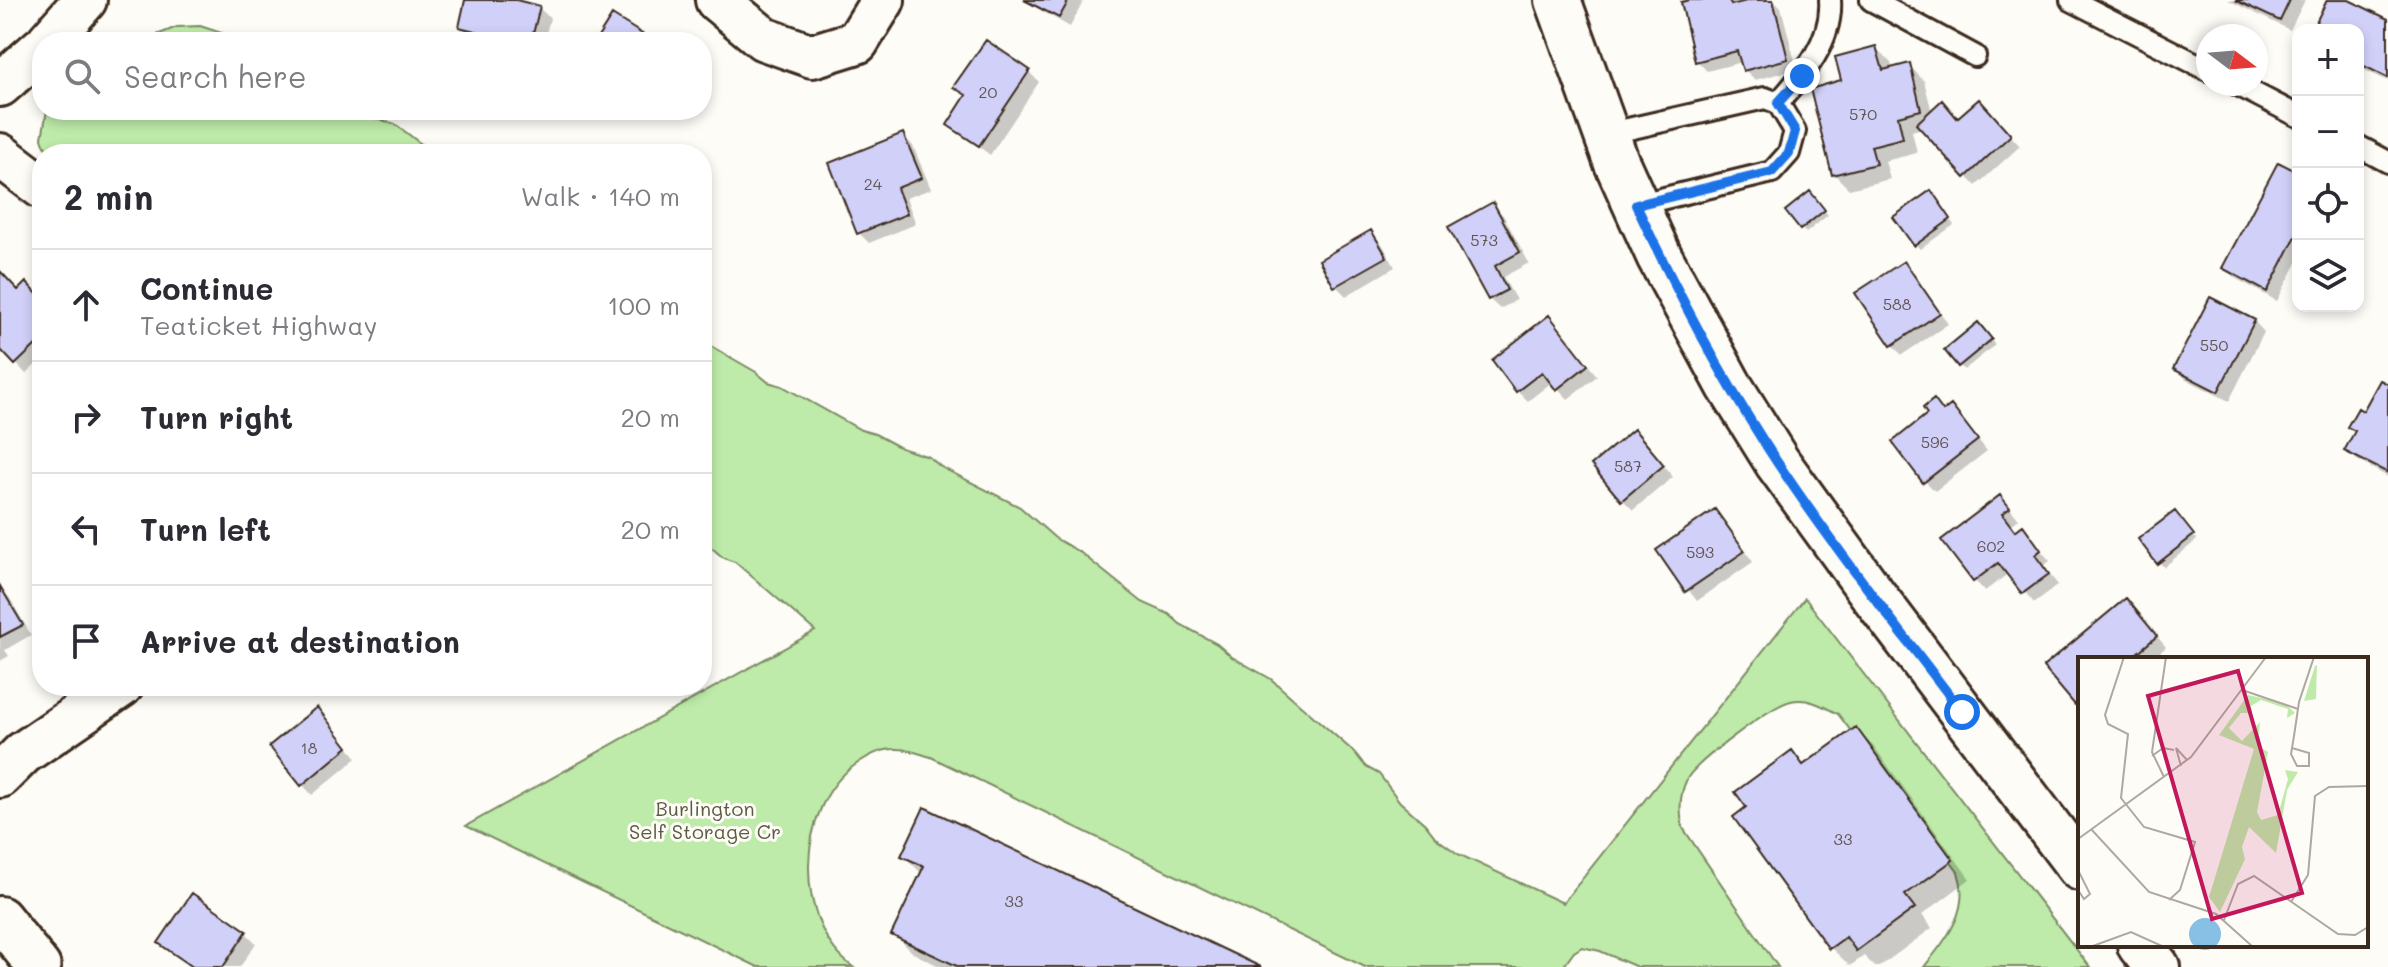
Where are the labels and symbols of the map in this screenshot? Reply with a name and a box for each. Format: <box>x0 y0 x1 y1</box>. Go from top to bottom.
north arrow <box>2196 24 2268 96</box>
route end <box>1784 58 1820 94</box>
house number: 20 <box>979 81 998 102</box>
house number: 570 <box>1849 103 1877 124</box>
house number: 24 <box>864 173 883 194</box>
house number: 573 <box>1470 229 1498 250</box>
house number: 588 <box>1883 293 1912 314</box>
house number: 550 <box>2200 334 2228 355</box>
house number: 596 <box>1921 431 1949 452</box>
house number: 587 <box>1614 455 1642 476</box>
house number: 602 <box>1977 535 2005 556</box>
house number: 593 <box>1686 541 1714 562</box>
inset map <box>2078 657 2368 947</box>
route start <box>1944 694 1980 730</box>
house number: 18 <box>301 737 318 758</box>
park label: Burlington Self Storage Cr <box>629 795 781 844</box>
house number: 33 <box>1834 828 1852 849</box>
house number: 33 <box>1005 890 1023 911</box>

